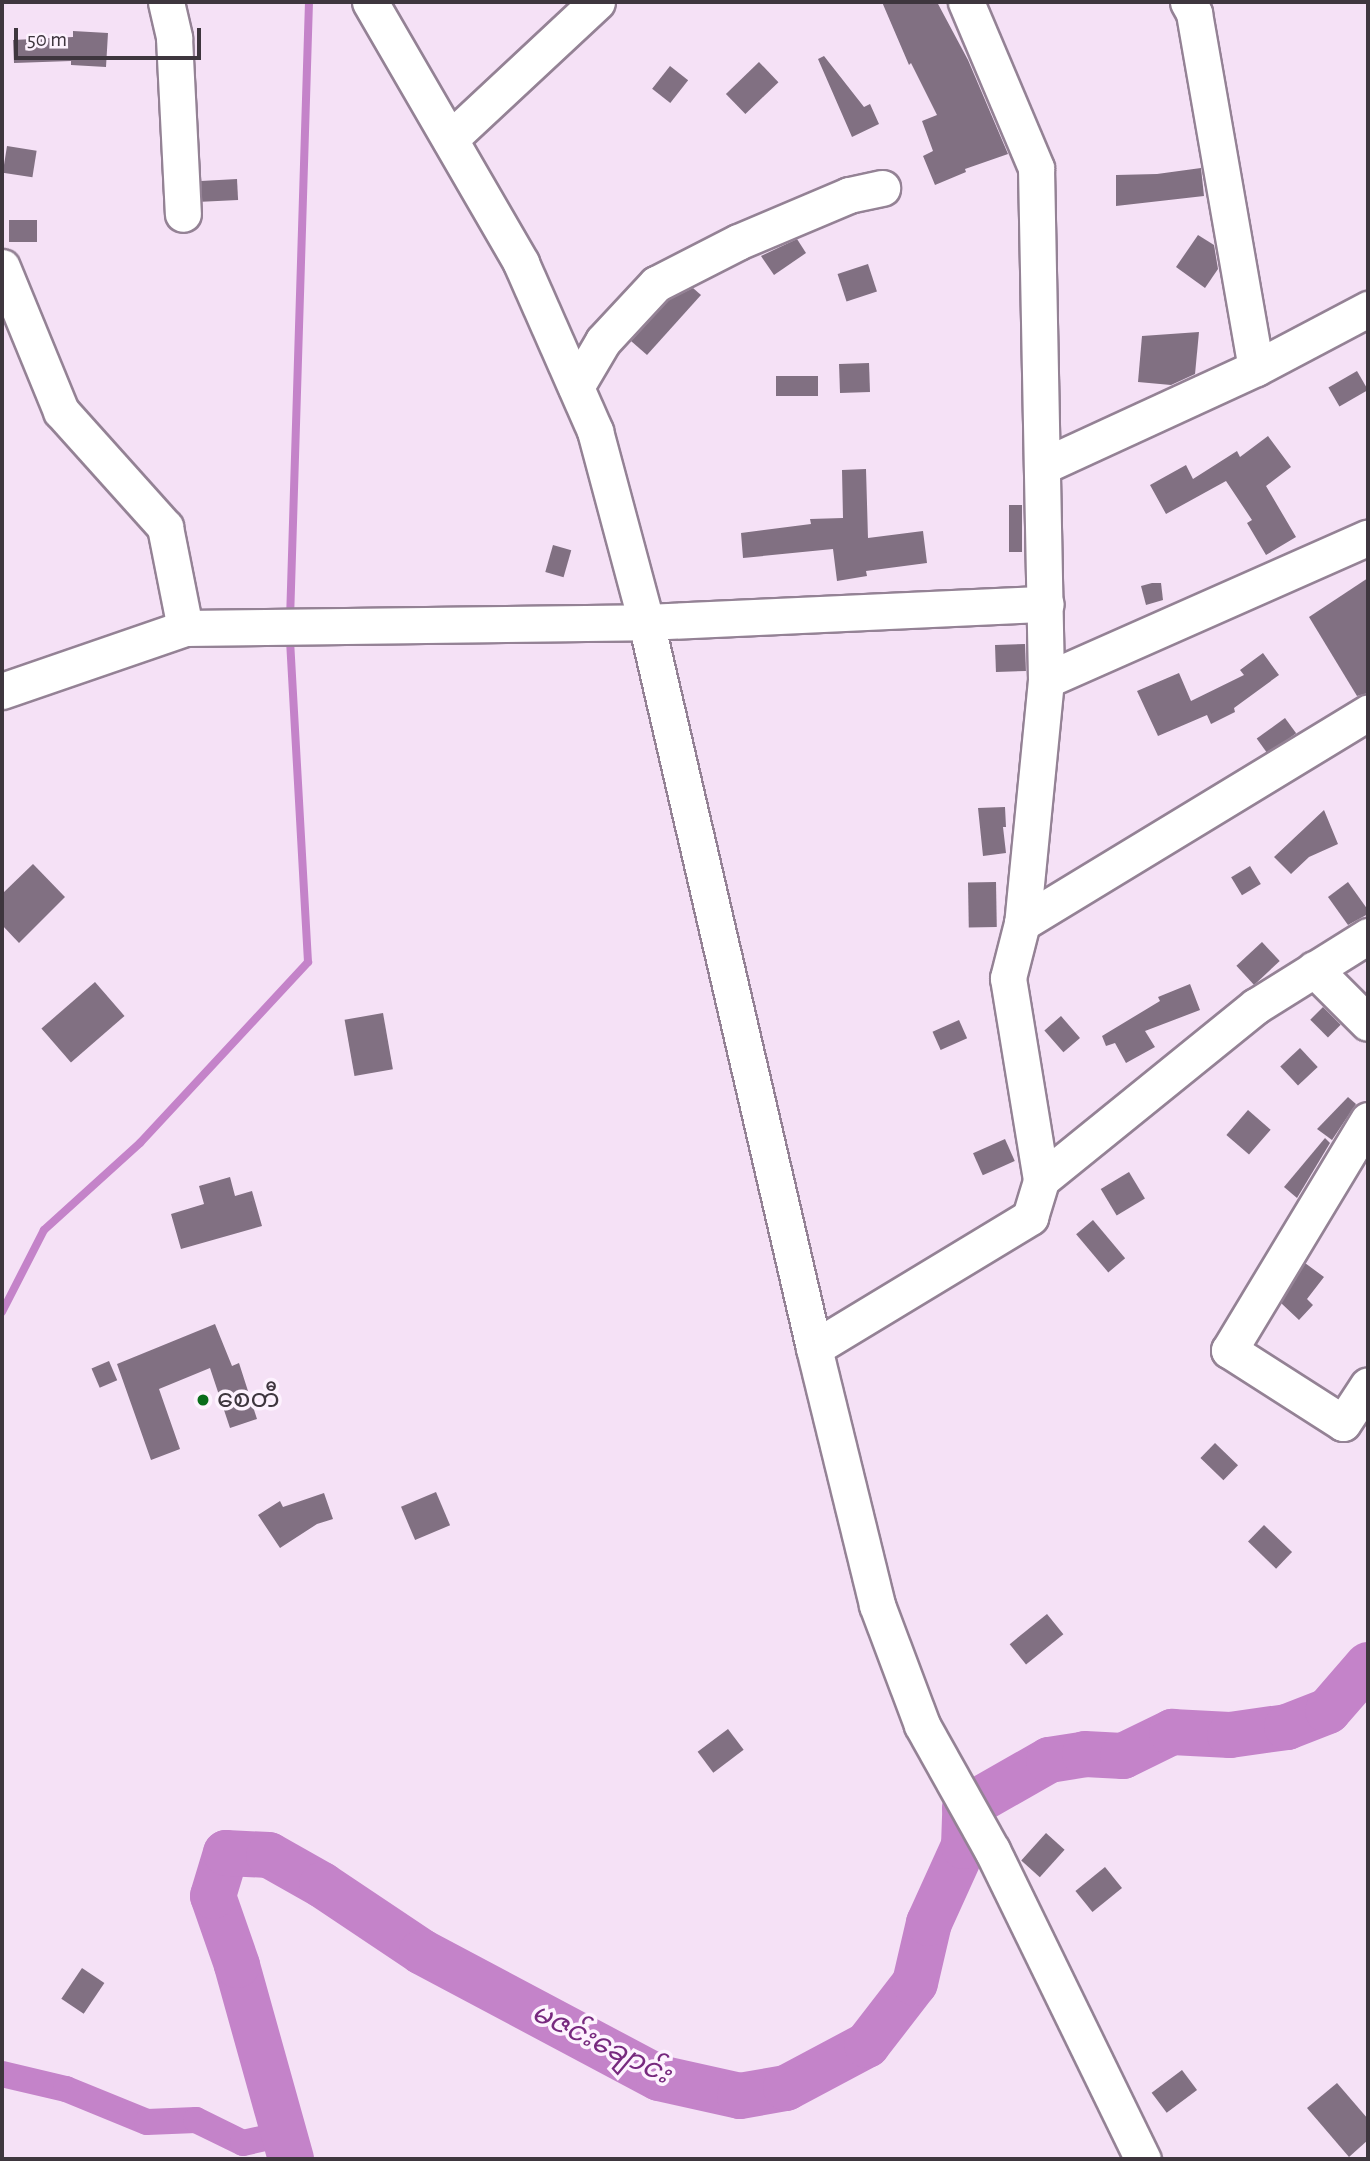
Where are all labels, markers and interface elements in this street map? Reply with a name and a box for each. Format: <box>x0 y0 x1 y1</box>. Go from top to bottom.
scale bar <box>18 14 205 58</box>
text: 50 m <box>27 29 67 50</box>
place label: စေတီ <box>217 1384 280 1416</box>
marker: စေတီ <box>195 1392 211 1408</box>
water label: မဇင်းချောင်း <box>526 1996 676 2092</box>

